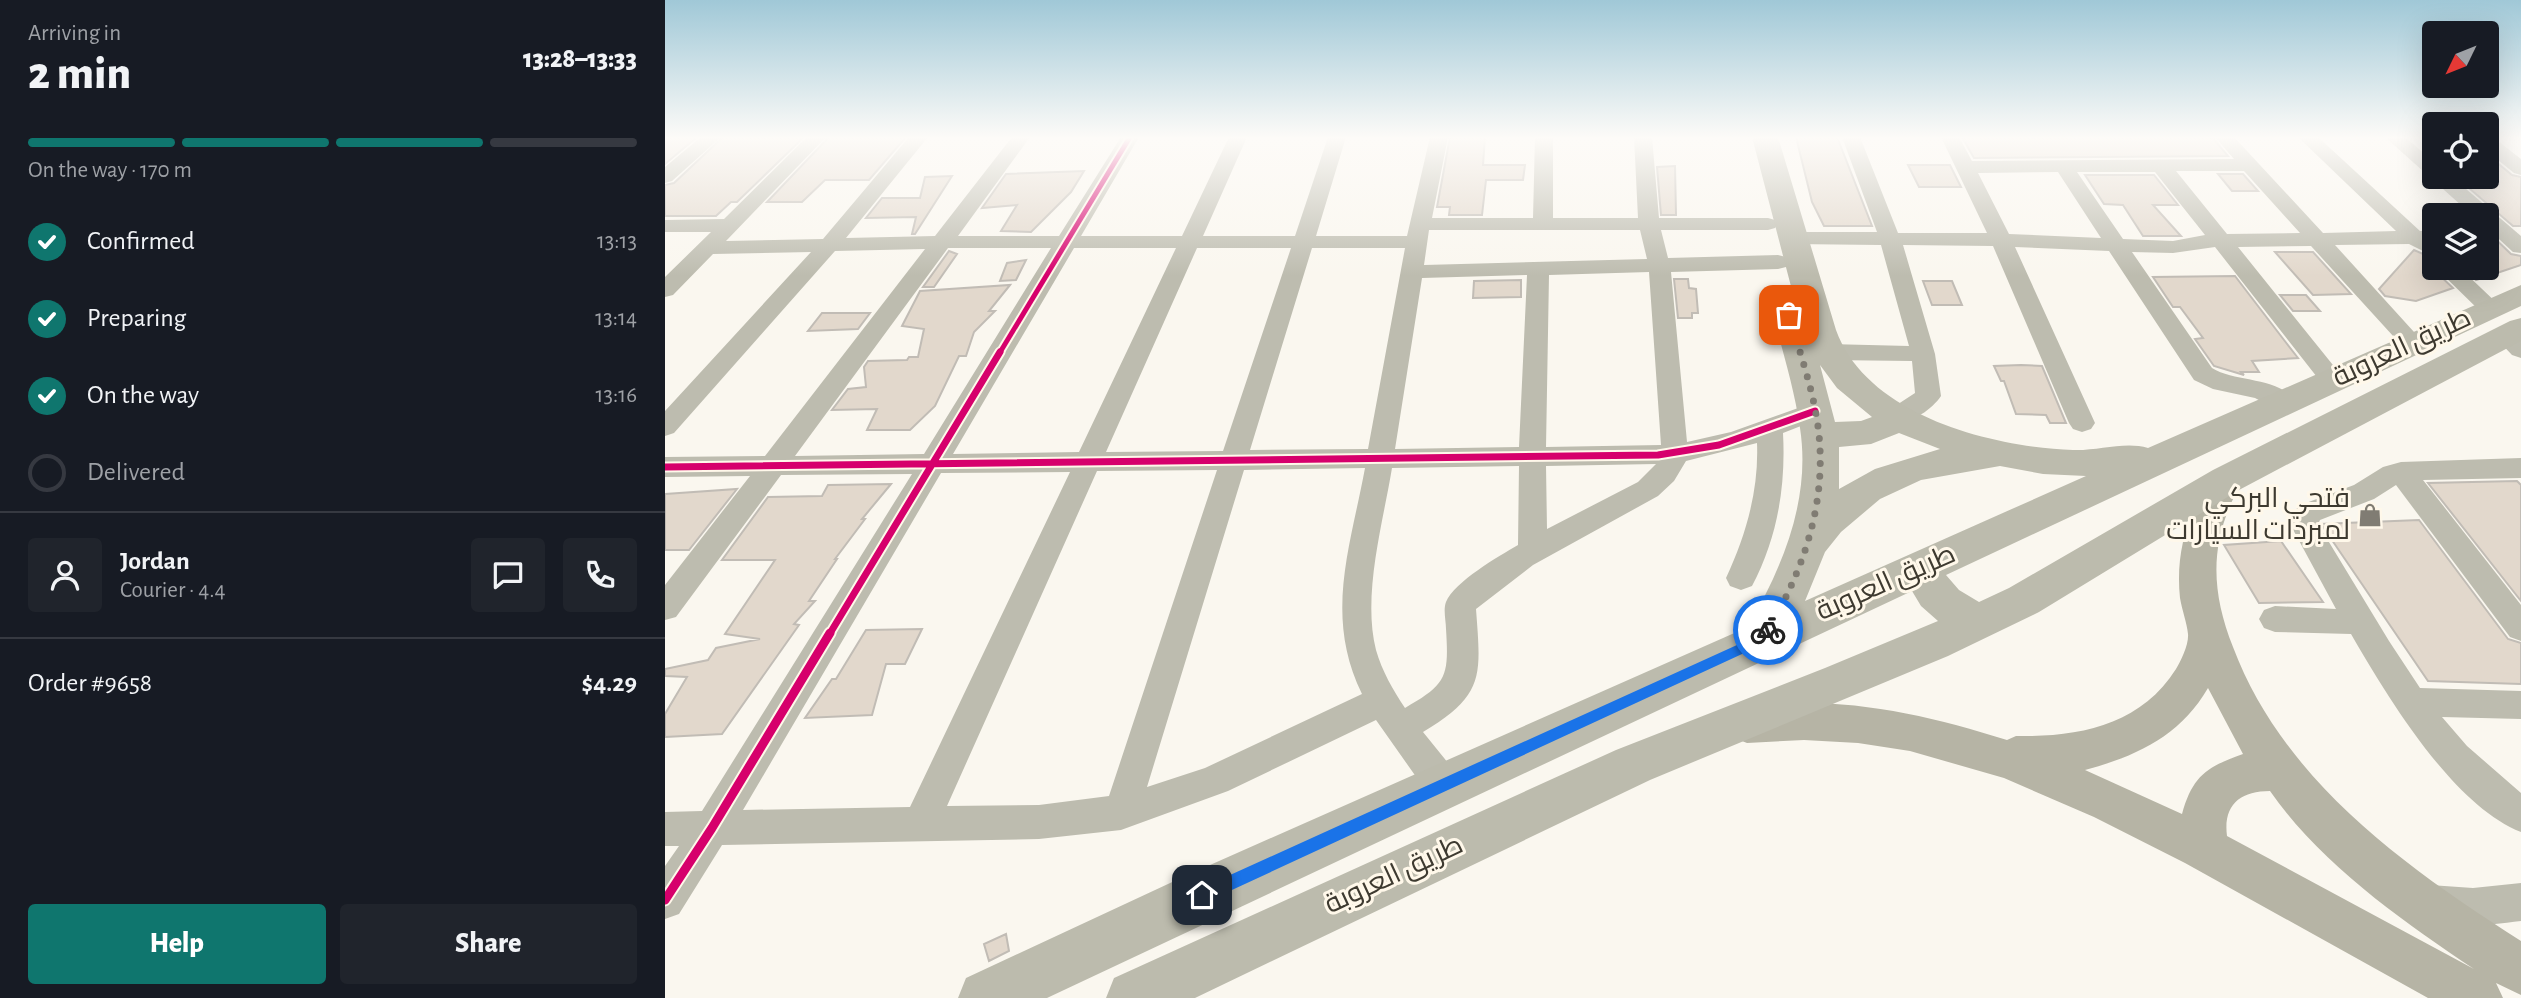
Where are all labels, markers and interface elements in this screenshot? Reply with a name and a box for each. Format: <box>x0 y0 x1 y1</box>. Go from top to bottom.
north arrow <box>2422 21 2499 98</box>
map controls <box>2422 21 2499 280</box>
text: Arriving in <box>28 22 121 45</box>
text: 13:28–13:33 <box>523 46 637 72</box>
text: 2 min <box>28 51 131 97</box>
button: locate <box>2422 112 2499 189</box>
text: On the way · 170 m <box>28 159 192 182</box>
button: layers <box>2422 203 2499 280</box>
icon: check <box>28 223 66 261</box>
text: Confirmed <box>87 228 195 254</box>
text: 13:13 <box>597 230 637 253</box>
pin <box>1759 285 1819 345</box>
icon: bag <box>1770 296 1808 334</box>
icon: check <box>28 300 66 338</box>
street label: طريق العروبة <box>2329 304 2476 393</box>
text: Preparing <box>87 305 186 331</box>
text: 13:14 <box>595 307 637 330</box>
icon: check <box>28 377 66 415</box>
text: On the way <box>87 382 199 408</box>
text: 13:16 <box>596 384 637 407</box>
text: Delivered <box>87 459 185 485</box>
place label: فتحي البركي لمبردات السيارات <box>2166 485 2350 545</box>
shop icon: فتحي البركي لمبردات السيارات <box>2356 501 2384 529</box>
button: person <box>28 538 102 612</box>
button: chat <box>471 538 545 612</box>
button: phone <box>563 538 637 612</box>
street label: طريق العروبة <box>1812 540 1960 627</box>
text: Jordan <box>120 548 190 574</box>
text: Courier · 4.4 <box>120 579 226 602</box>
courier <box>1733 595 1803 665</box>
icon: bike <box>1749 611 1787 649</box>
text: Order #9658 <box>28 670 152 696</box>
text: $4.29 <box>581 670 637 696</box>
street label: طريق العروبة <box>1321 831 1468 920</box>
pin <box>1172 865 1232 925</box>
icon: home <box>1183 876 1221 914</box>
button: Help <box>28 904 326 984</box>
button: Share <box>340 904 637 984</box>

